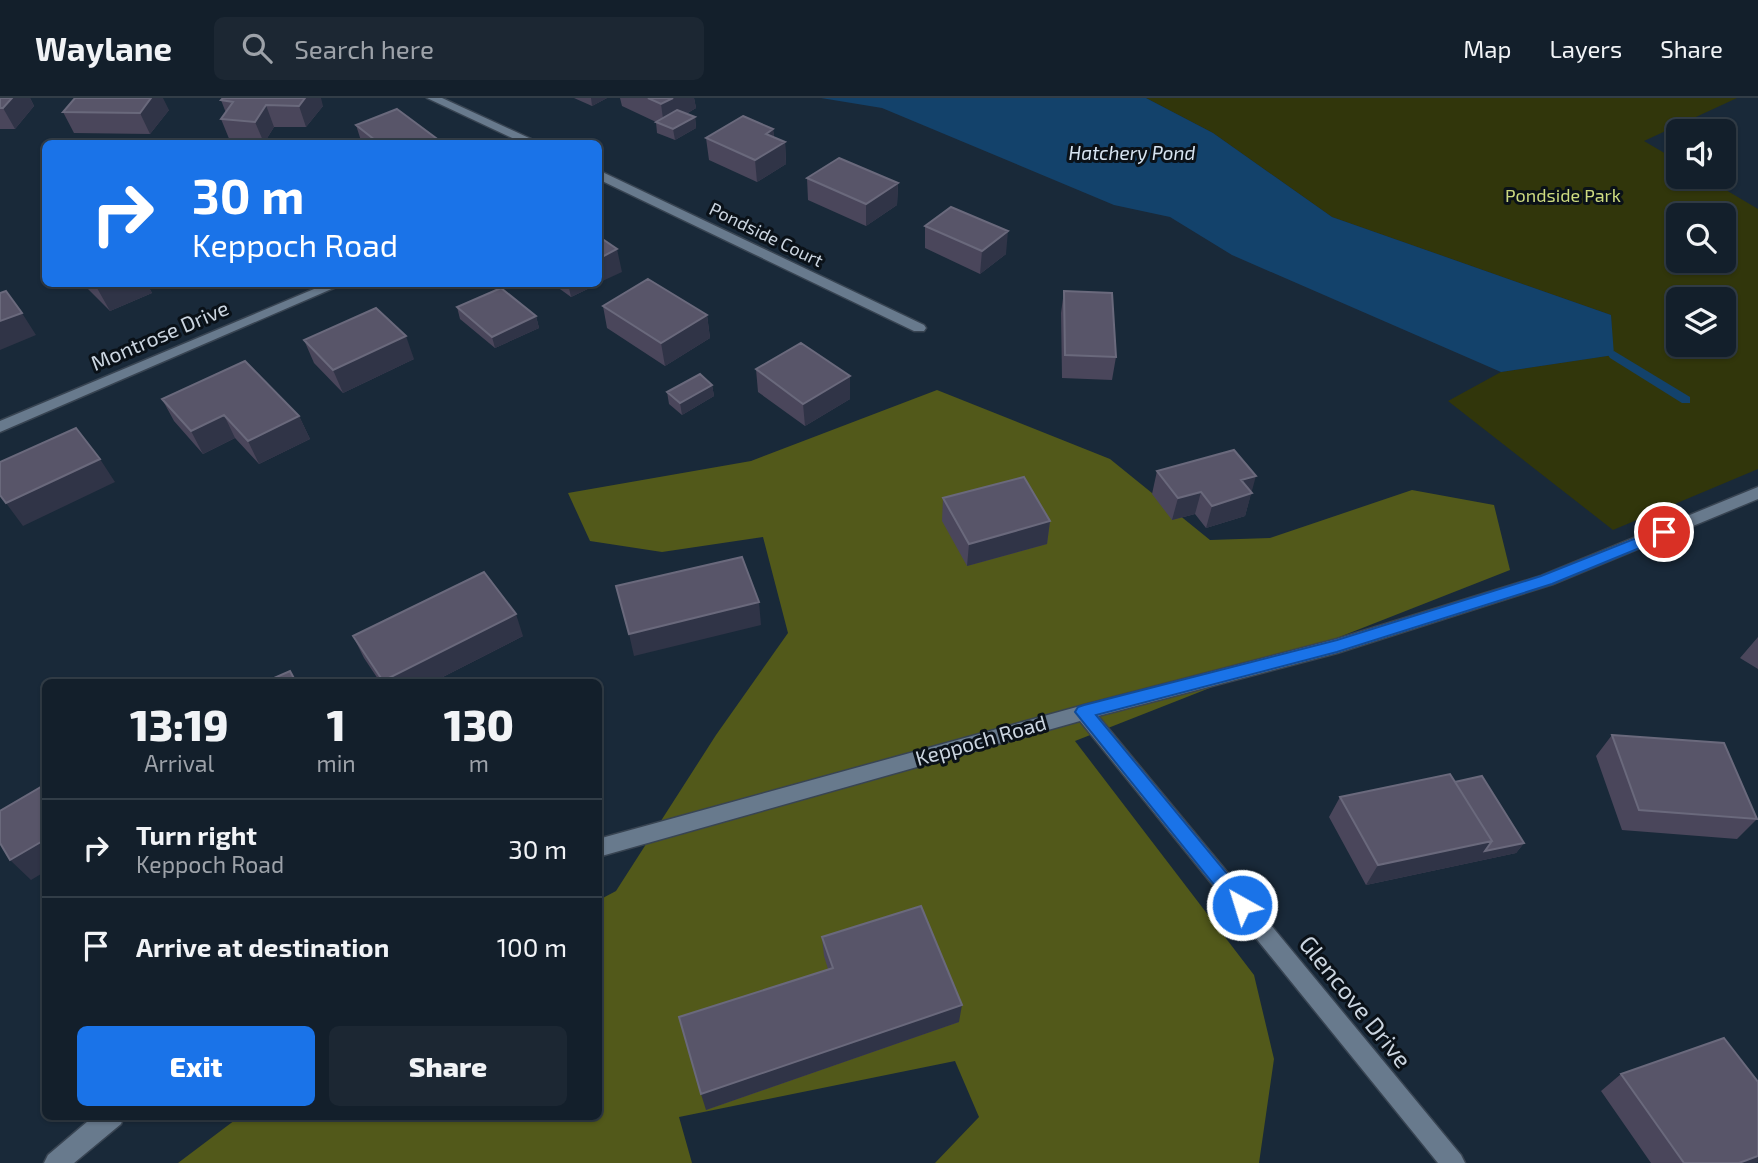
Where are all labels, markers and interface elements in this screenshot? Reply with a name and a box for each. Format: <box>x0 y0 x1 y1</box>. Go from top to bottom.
search box <box>214 17 704 80</box>
text: Waylane <box>35 28 172 68</box>
icon: search <box>238 29 276 67</box>
text: Search here <box>294 33 434 64</box>
text: Map <box>1463 34 1511 63</box>
text: Layers <box>1549 34 1622 63</box>
text: Share <box>1660 34 1723 63</box>
map controls <box>1666 119 1736 357</box>
button: sound <box>1666 119 1736 189</box>
water label: Hatchery Pond <box>1069 141 1196 165</box>
text: 30 m <box>192 165 304 224</box>
icon: right <box>77 168 168 259</box>
park label: Pondside Park <box>1505 184 1621 206</box>
street label: Pondside Court <box>706 197 827 271</box>
button: search <box>1666 203 1736 273</box>
text: Keppoch Road <box>192 225 398 263</box>
button: layers <box>1666 287 1736 357</box>
street label: Montrose Drive <box>87 294 232 375</box>
pin <box>1634 502 1694 562</box>
icon: arrive <box>1645 513 1683 551</box>
text: 13:19 <box>130 699 228 749</box>
text: 1 <box>327 699 346 749</box>
text: 130 <box>444 699 514 749</box>
street label: Keppoch Road <box>912 709 1049 770</box>
text: Arrival <box>144 749 214 777</box>
text: min <box>317 749 356 777</box>
text: m <box>469 749 489 777</box>
text: Turn right <box>136 819 257 850</box>
icon: right <box>77 829 115 867</box>
text: 30 m <box>508 833 567 864</box>
text: Keppoch Road <box>136 850 284 878</box>
position arrow <box>1205 868 1279 942</box>
icon: arrive <box>77 927 115 965</box>
street label: Glencove Drive <box>1294 929 1418 1073</box>
text: Arrive at destination <box>136 931 389 962</box>
text: 100 m <box>497 931 567 962</box>
button: Exit <box>77 1026 315 1106</box>
button: Share <box>329 1026 567 1106</box>

